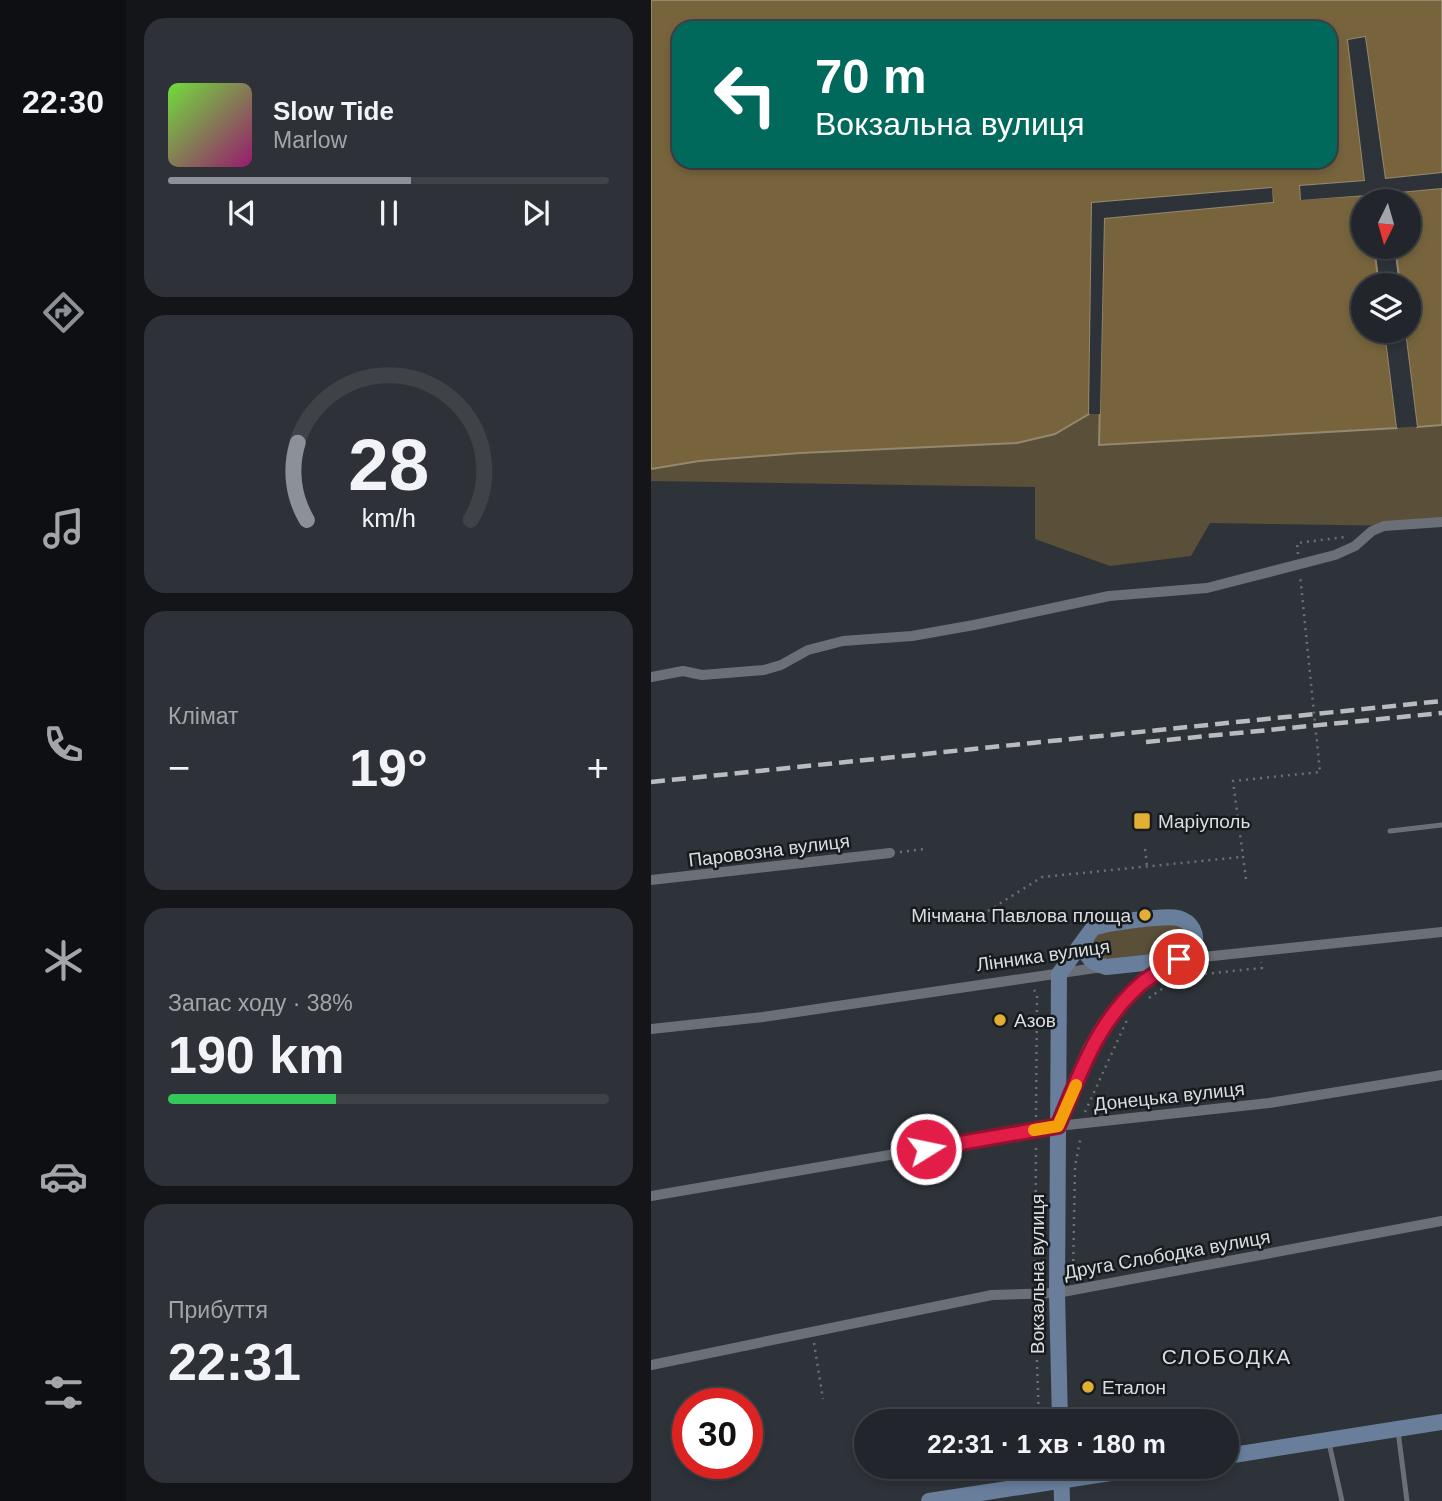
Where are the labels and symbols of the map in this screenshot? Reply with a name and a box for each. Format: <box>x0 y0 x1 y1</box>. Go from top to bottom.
north arrow <box>1351 189 1421 259</box>
marker: Маріуполь <box>1132 811 1152 831</box>
place label: Маріуполь <box>1158 811 1250 832</box>
street label: Паровозна вулиця <box>687 830 851 871</box>
place label: Мічмана Павлова площа <box>911 905 1131 926</box>
marker: Мічмана Павлова площа <box>1137 907 1153 923</box>
pin <box>1149 929 1209 989</box>
street label: Лінника вулиця <box>975 936 1111 975</box>
place label: Азов <box>1014 1010 1056 1031</box>
marker: Азов <box>992 1012 1008 1028</box>
street label: Донецька вулиця <box>1093 1078 1246 1115</box>
position arrow <box>889 1112 963 1186</box>
street label: Вокзальна вулиця <box>1027 1194 1048 1354</box>
street label: Друга Слободка вулиця <box>1062 1226 1272 1283</box>
district label: СЛОБОДКА <box>1162 1345 1292 1368</box>
place label: Еталон <box>1102 1377 1166 1398</box>
marker: Еталон <box>1080 1379 1096 1395</box>
speed limit sign: 30 <box>672 1388 763 1479</box>

